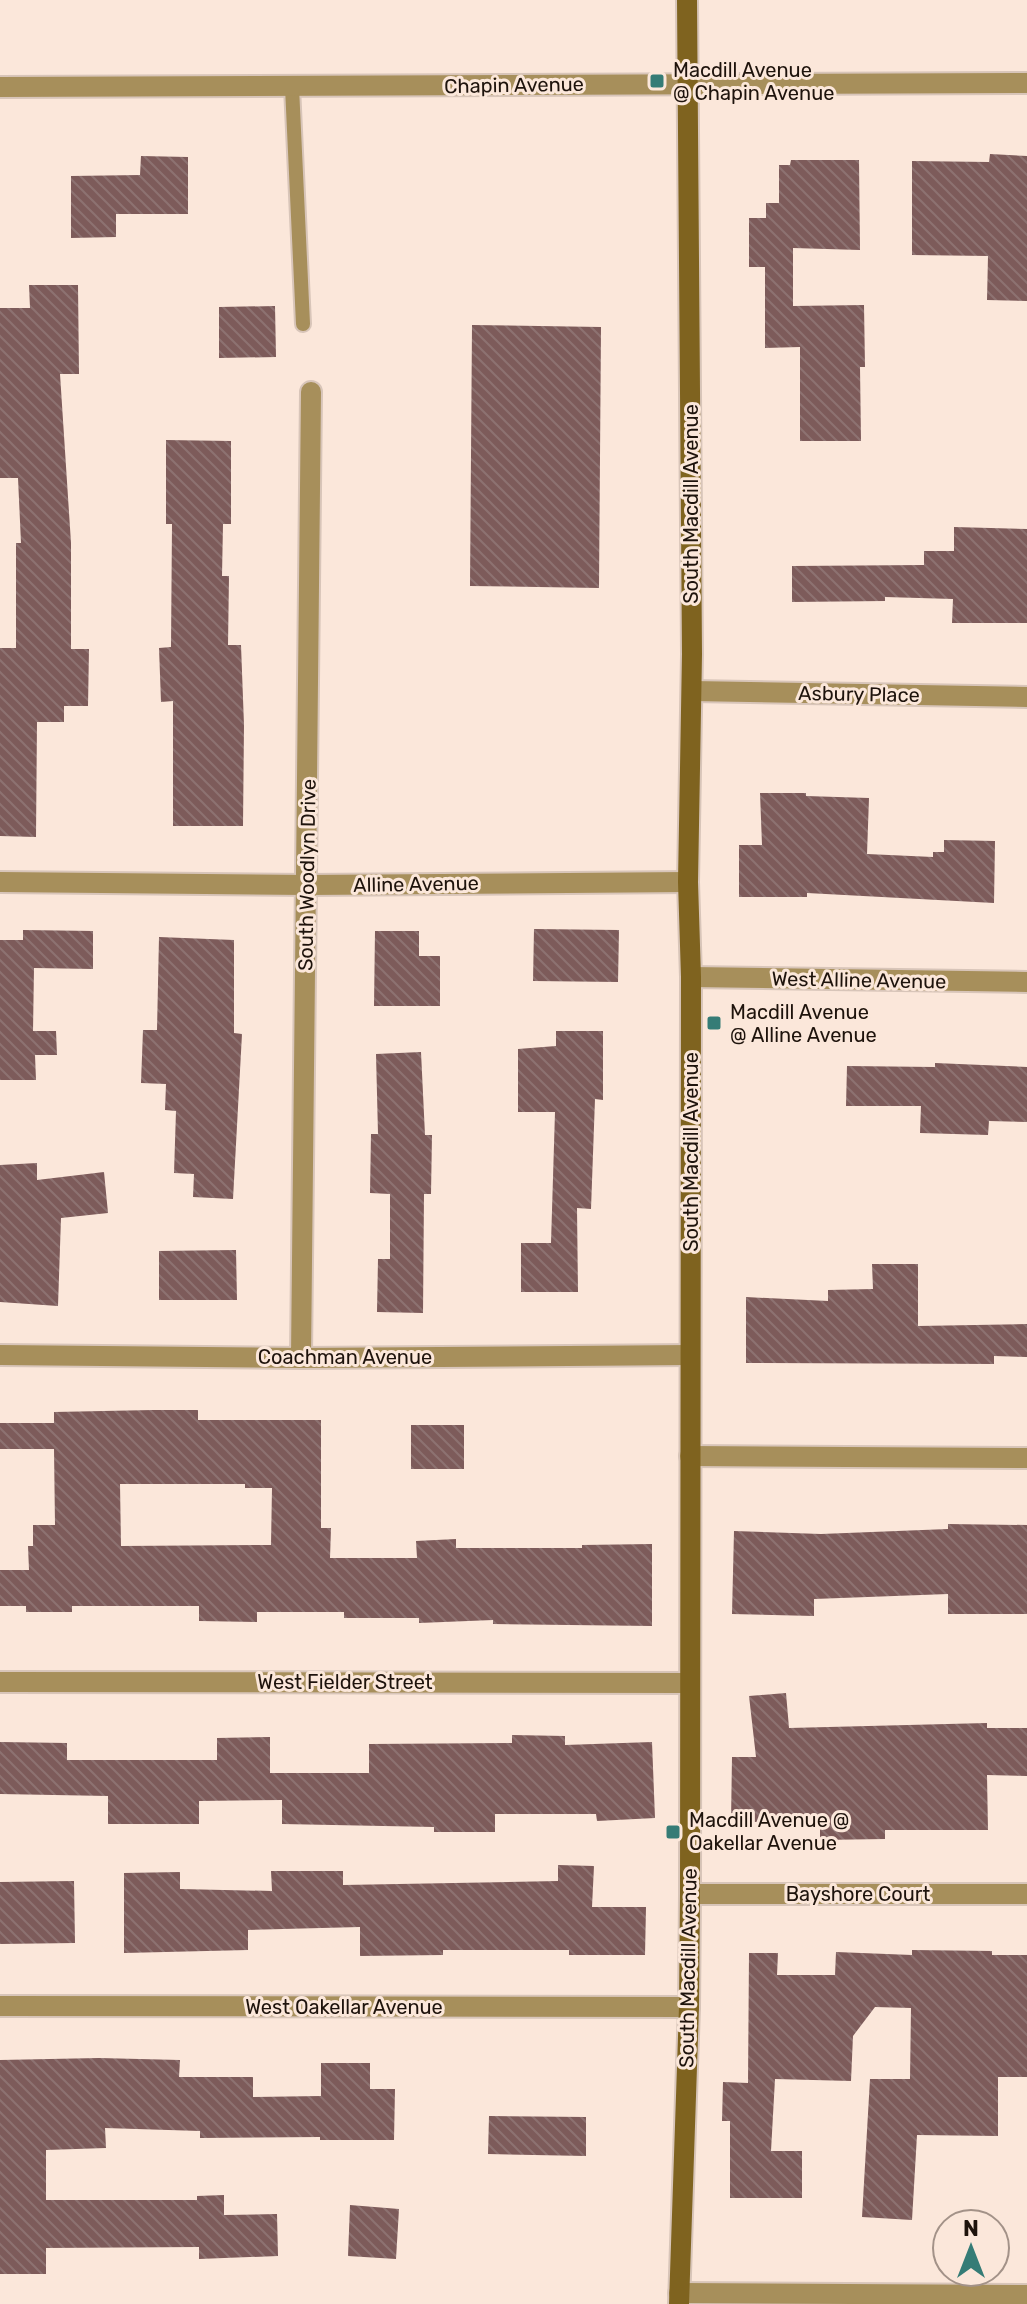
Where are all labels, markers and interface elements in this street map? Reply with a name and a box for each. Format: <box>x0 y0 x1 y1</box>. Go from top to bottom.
place label: Macdill Avenue @ Chapin Avenue <box>673 58 834 105</box>
street label: Chapin Avenue <box>444 72 584 98</box>
marker: Macdill Avenue @ Chapin Avenue <box>648 72 666 90</box>
street label: South Macdill Avenue <box>679 404 703 604</box>
street label: Asbury Place <box>798 681 920 707</box>
street label: South Woodlyn Drive <box>293 779 321 971</box>
street label: Alline Avenue <box>353 871 479 897</box>
street label: West Alline Avenue <box>771 966 947 994</box>
place label: Macdill Avenue @ Alline Avenue <box>730 1000 877 1047</box>
marker: Macdill Avenue @ Alline Avenue <box>705 1014 723 1032</box>
street label: South Macdill Avenue <box>679 1052 703 1252</box>
street label: Coachman Avenue <box>258 1345 432 1369</box>
street label: West Fielder Street <box>257 1670 433 1694</box>
place label: Macdill Avenue @ Oakellar Avenue <box>689 1808 849 1855</box>
marker: Macdill Avenue @ Oakellar Avenue <box>664 1823 682 1841</box>
street label: South Macdill Avenue <box>674 1868 702 2068</box>
street label: Bayshore Court <box>786 1882 930 1906</box>
street label: West Oakellar Avenue <box>245 1995 443 2019</box>
north arrow <box>931 2208 1011 2288</box>
text: N <box>963 2215 979 2242</box>

